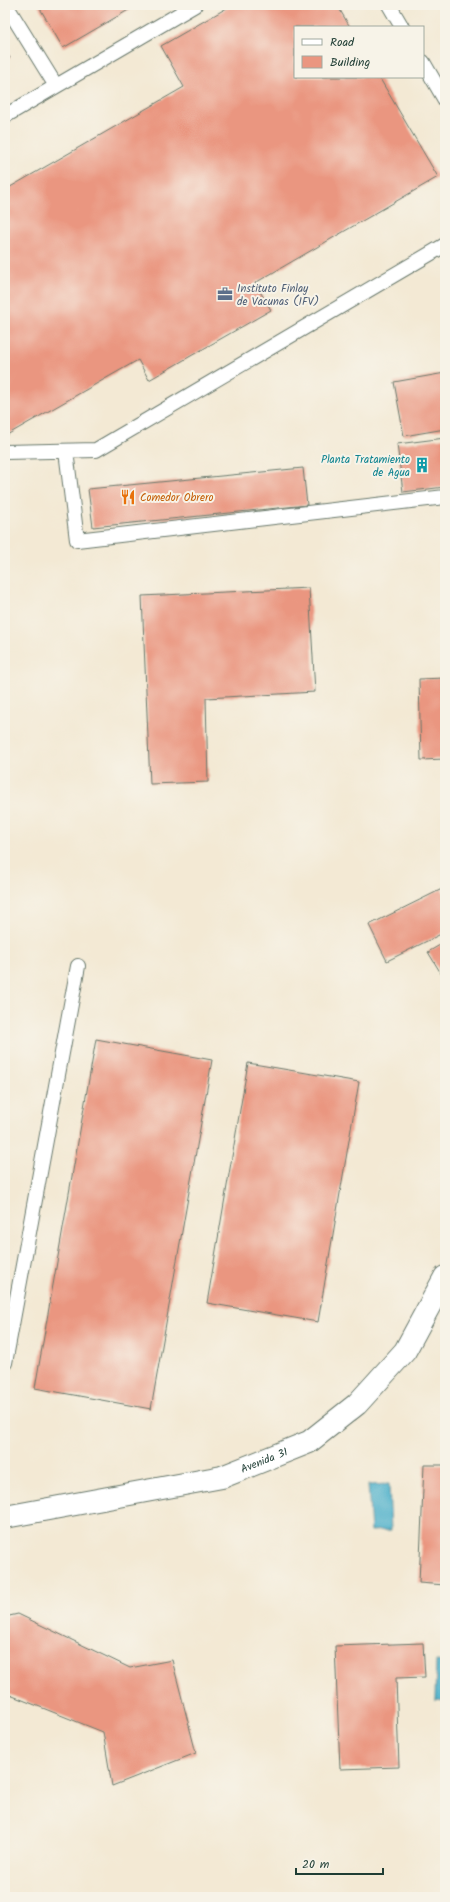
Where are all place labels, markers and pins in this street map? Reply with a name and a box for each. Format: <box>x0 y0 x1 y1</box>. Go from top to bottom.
place label: Instituto Finlay de Vacunas (IFV) <box>237 280 319 311</box>
office icon: Instituto Finlay de Vacunas (IFV) <box>216 285 234 303</box>
place label: Planta Tratamiento de Agua <box>321 451 410 482</box>
building icon: Planta Tratamiento de Agua <box>413 456 431 474</box>
restaurant icon: Comedor Obrero <box>119 488 137 506</box>
place label: Comedor Obrero <box>140 489 214 507</box>

